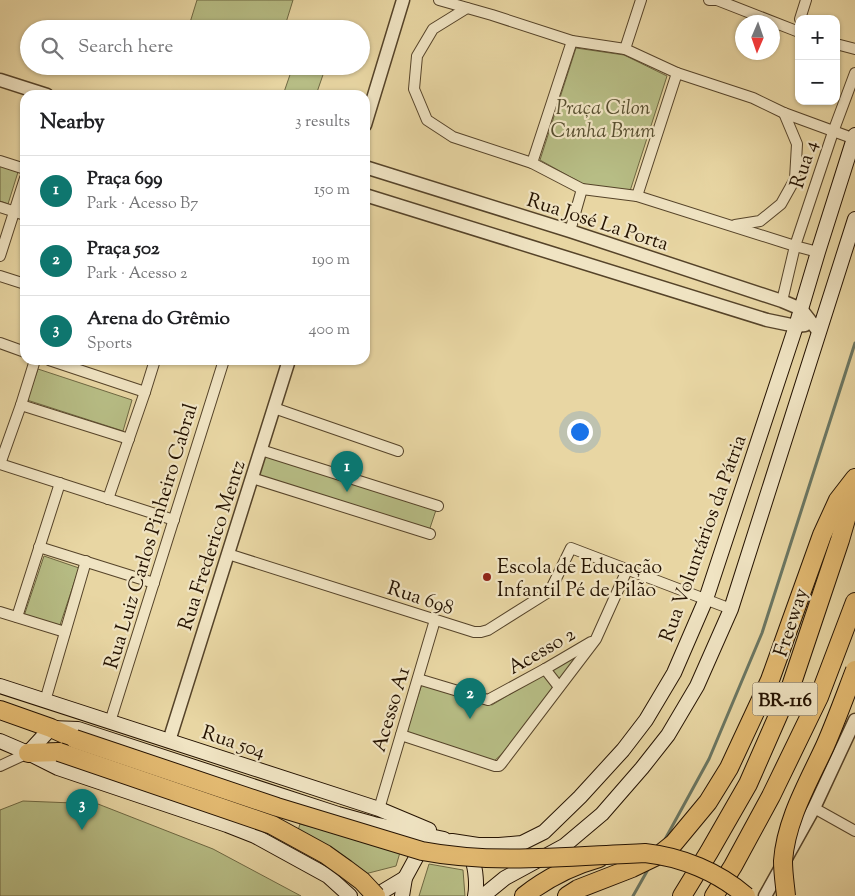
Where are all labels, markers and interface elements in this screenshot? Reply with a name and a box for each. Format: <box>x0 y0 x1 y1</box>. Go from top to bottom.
north arrow <box>735 15 780 60</box>
map controls <box>795 15 840 105</box>
button: + <box>795 15 840 60</box>
search box <box>20 20 370 75</box>
icon: search <box>38 34 66 62</box>
text: Search here <box>78 34 173 61</box>
button: − <box>795 60 840 105</box>
park label: Praça Cilon Cunha Brum <box>550 95 656 147</box>
text: Nearby <box>40 108 105 138</box>
text: 3 results <box>295 111 350 134</box>
street label: Rua 4 <box>784 137 827 192</box>
text: Praça 699 <box>87 166 162 193</box>
text: 1 <box>53 179 59 202</box>
text: 150 m <box>314 179 350 202</box>
street label: Rua José La Porta <box>523 187 672 260</box>
text: Park · Acesso B7 <box>87 193 198 216</box>
text: Praça 502 <box>87 236 160 263</box>
text: 2 <box>52 249 60 272</box>
text: 190 m <box>312 249 350 272</box>
text: Park · Acesso 2 <box>87 263 188 286</box>
text: Arena do Grêmio <box>87 306 230 333</box>
text: 3 <box>53 319 59 342</box>
text: 400 m <box>309 319 350 342</box>
text: Sports <box>87 333 132 356</box>
street label: Rua Luiz Carlos Pinheiro Cabral <box>98 400 207 673</box>
your location <box>567 419 593 445</box>
street label: Rua Voluntários da Pátria <box>653 431 755 646</box>
pin: 1 <box>331 451 363 492</box>
street label: Rua Frederico Mentz <box>172 457 255 635</box>
place label: Escola de Educação Infantil Pé de Pilão <box>497 554 662 606</box>
marker: Escola de Educação Infantil Pé de Pilão <box>481 571 493 583</box>
street label: Rua 698 <box>383 575 457 624</box>
street label: Freeway <box>768 585 817 661</box>
street label: Acesso 2 <box>503 621 582 683</box>
street label: Acesso A1 <box>366 663 419 756</box>
pin: 2 <box>454 678 486 719</box>
road number: BR-116 <box>752 682 818 716</box>
street label: Rua 504 <box>198 719 269 767</box>
pin: 3 <box>66 789 98 830</box>

